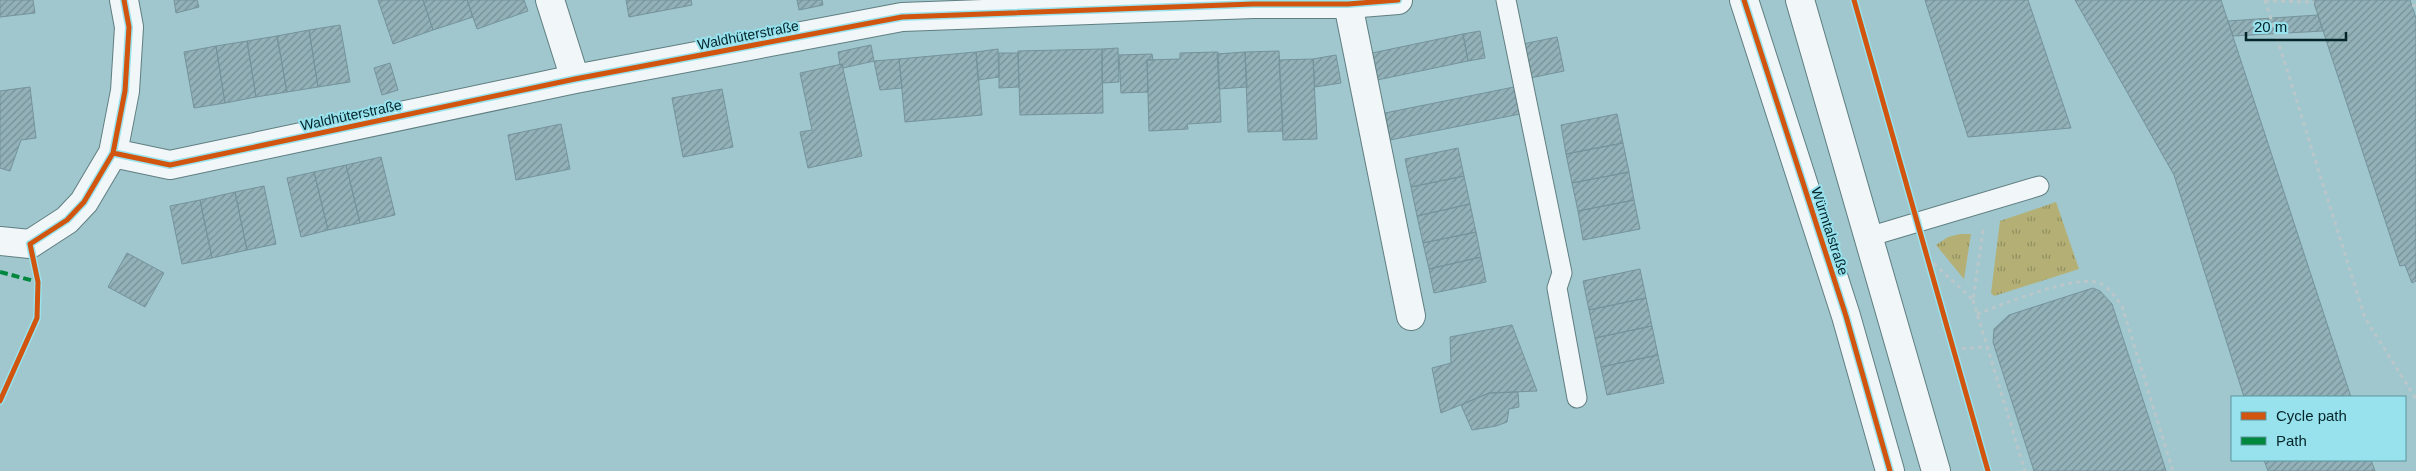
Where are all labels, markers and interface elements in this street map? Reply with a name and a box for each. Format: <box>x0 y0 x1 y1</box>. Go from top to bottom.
scale bar <box>2246 10 2346 42</box>
street label: Waldhüterstraße <box>696 17 800 53</box>
text: 20 m <box>2254 18 2287 35</box>
street label: Waldhüterstraße <box>299 96 403 134</box>
street label: Würmtalstraße <box>1808 185 1852 277</box>
legend <box>2231 396 2406 461</box>
text: Cycle path <box>2276 407 2347 424</box>
text: Path <box>2276 432 2307 449</box>

